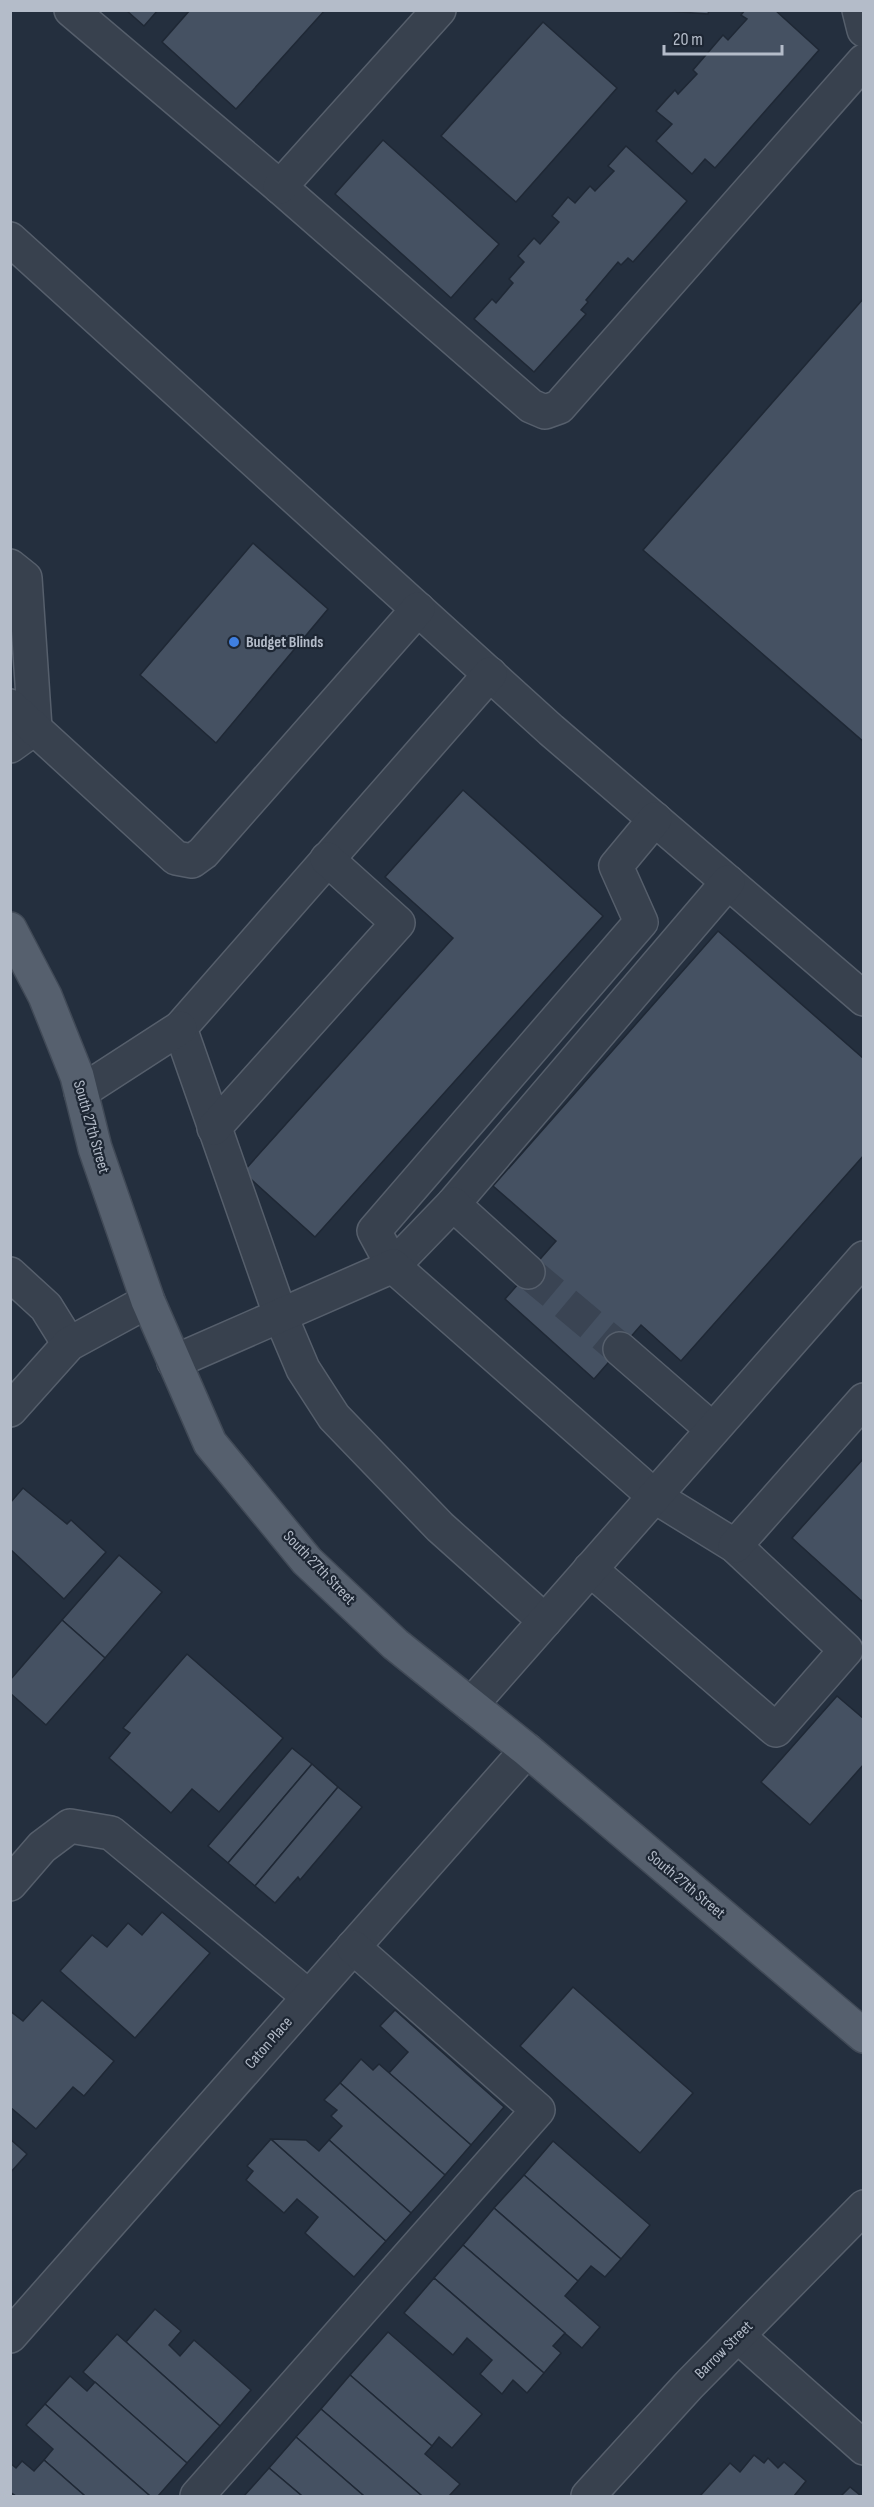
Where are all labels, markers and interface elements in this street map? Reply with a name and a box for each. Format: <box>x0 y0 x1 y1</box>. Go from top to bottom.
scale bar <box>664 18 782 56</box>
text: 20 m <box>673 29 703 50</box>
place label: Budget Blinds <box>246 633 323 652</box>
marker: Budget Blinds <box>227 635 241 649</box>
street label: South 27th Street <box>69 1078 113 1176</box>
street label: South 27th Street <box>279 1527 359 1609</box>
street label: South 27th Street <box>643 1847 729 1923</box>
street label: Caton Place <box>241 2013 297 2073</box>
street label: Barrow Street <box>691 2317 757 2383</box>

